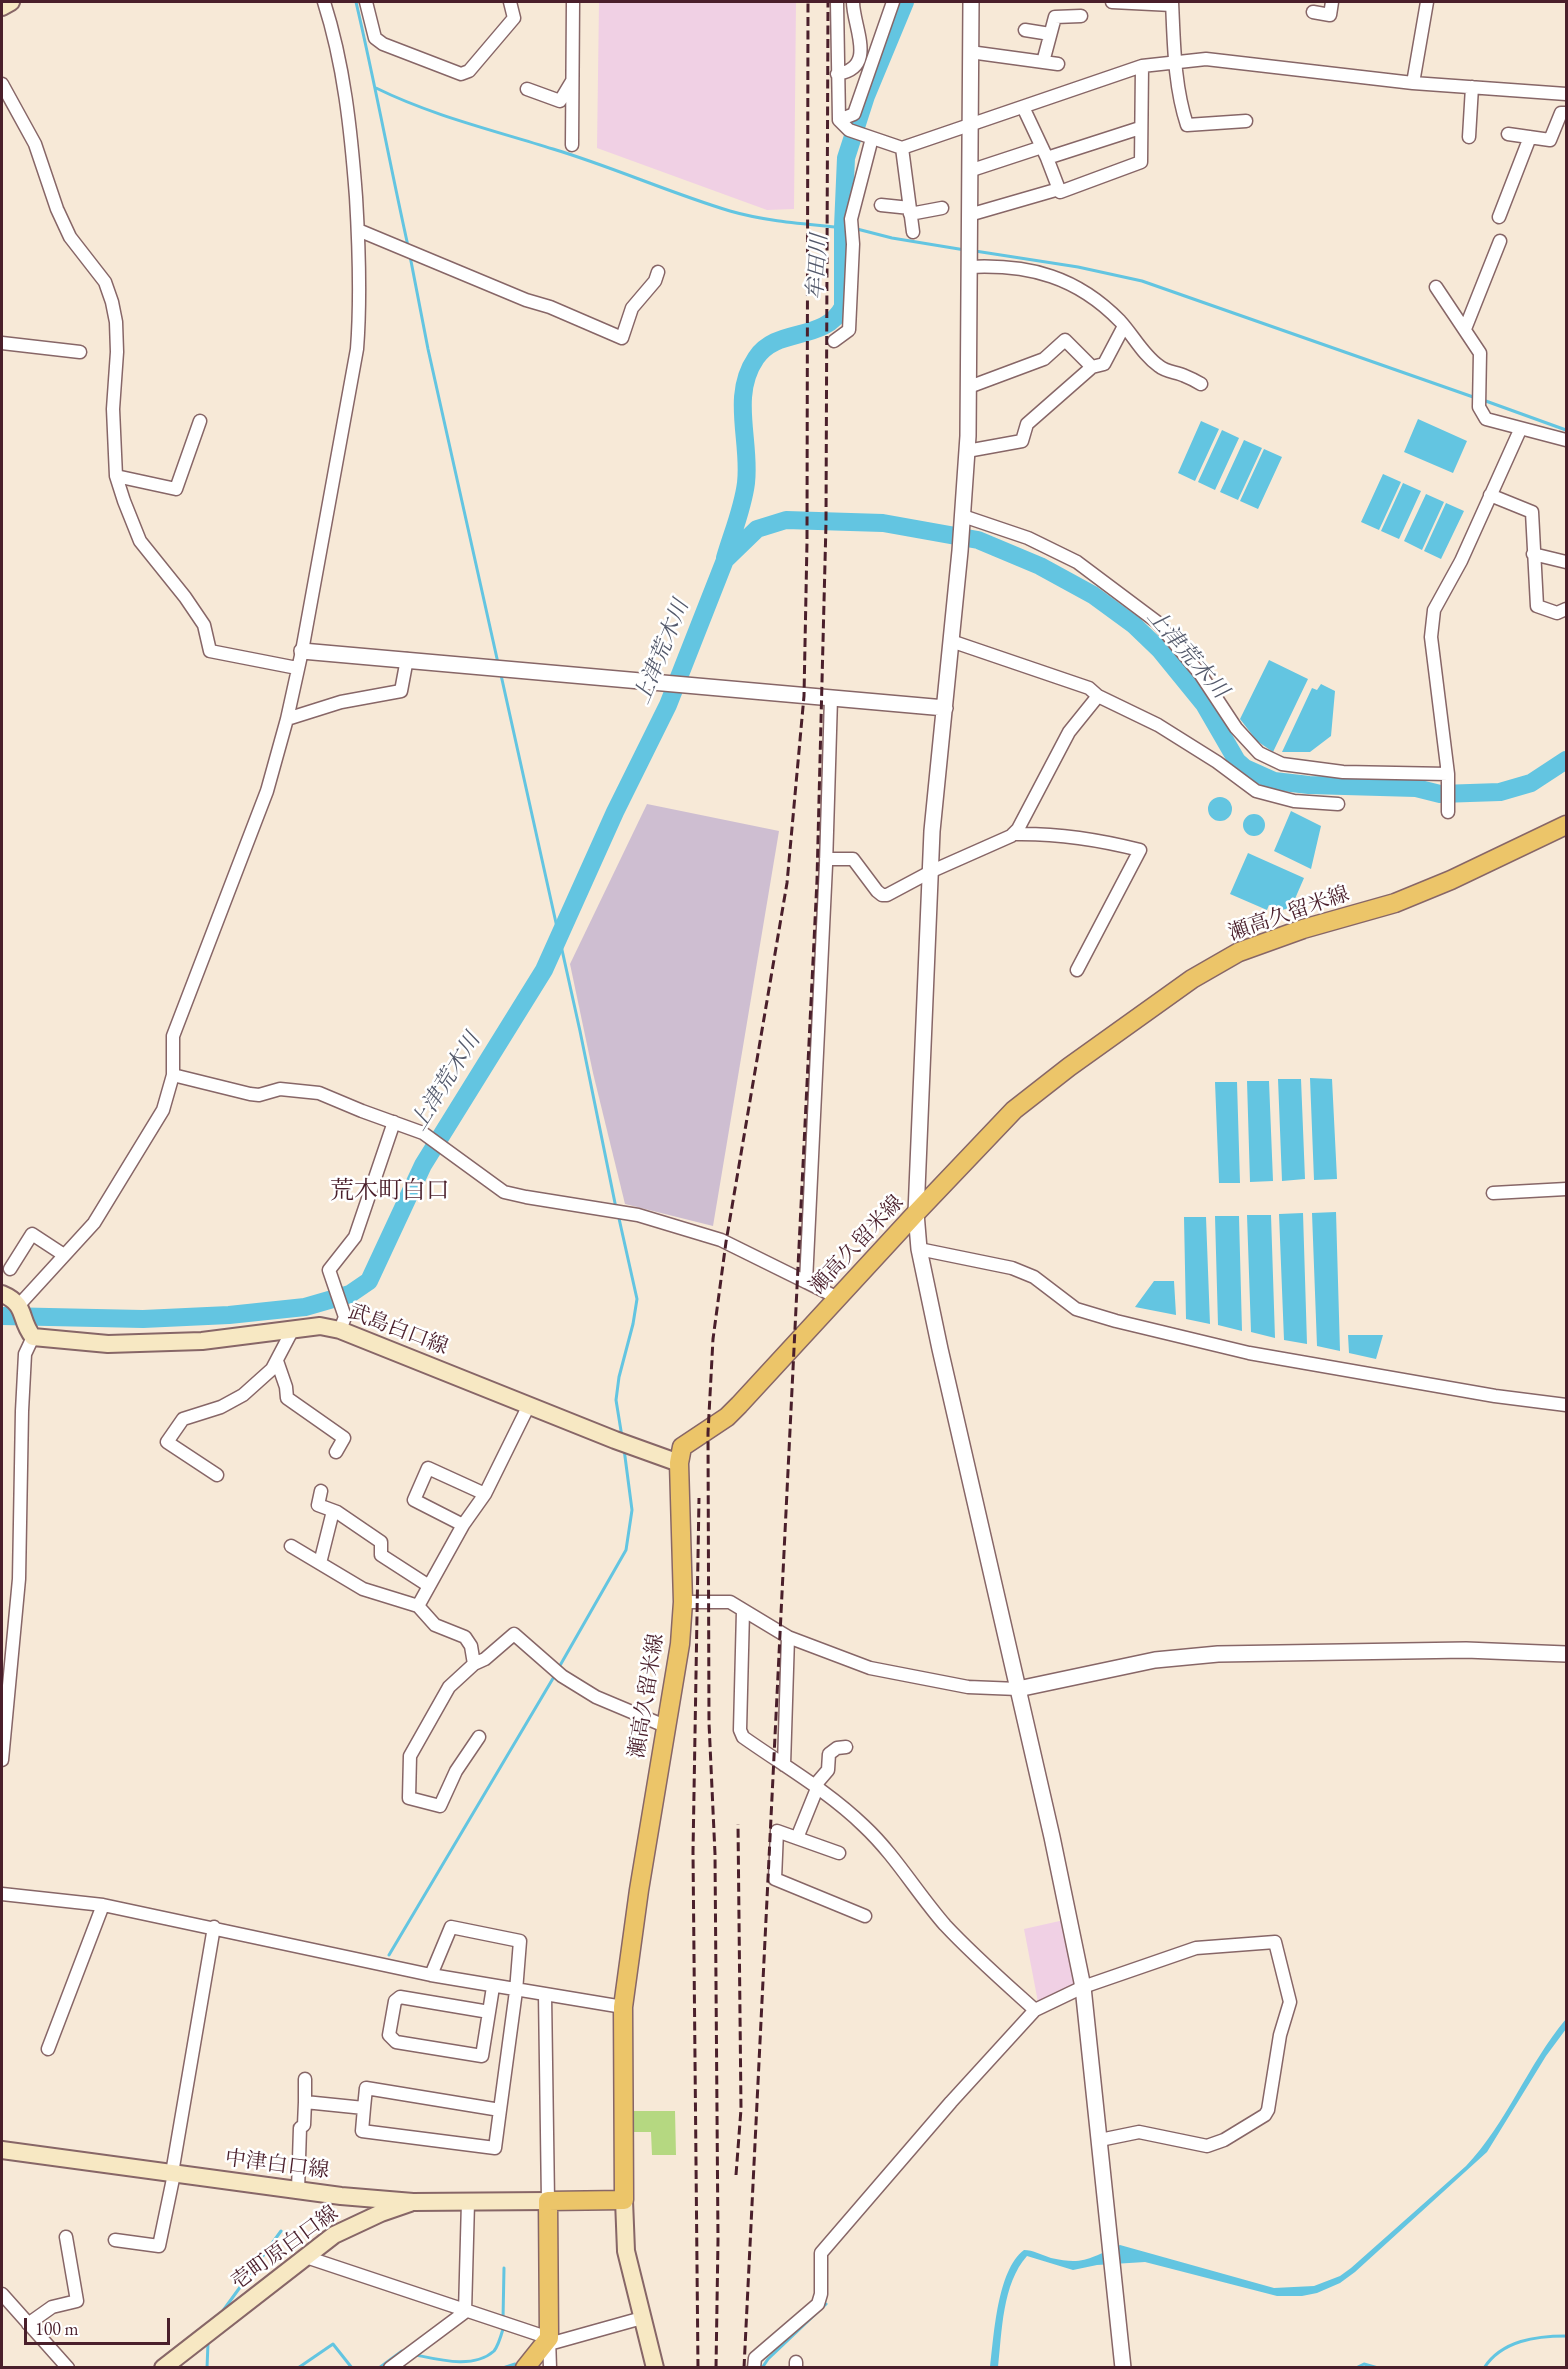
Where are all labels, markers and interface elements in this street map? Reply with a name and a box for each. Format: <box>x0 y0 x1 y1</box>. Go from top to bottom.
water label: 牟田川 <box>803 233 833 301</box>
water label: 上津荒木川 <box>629 596 695 708</box>
water label: 上津荒木川 <box>1141 604 1233 704</box>
street label: 瀬高久留米線 <box>1225 882 1353 946</box>
water label: 上津荒木川 <box>406 1028 486 1136</box>
district label: 荒木町白口 <box>330 1177 450 1205</box>
street label: 瀬高久留米線 <box>805 1190 909 1300</box>
street label: 武島白口線 <box>344 1299 452 1361</box>
street label: 瀬高久留米線 <box>625 1632 669 1760</box>
street label: 中津白口線 <box>223 2146 331 2184</box>
street label: 壱町原白口線 <box>227 2201 343 2295</box>
scale bar <box>27 2306 172 2344</box>
text: 100 m <box>35 2317 79 2340</box>

